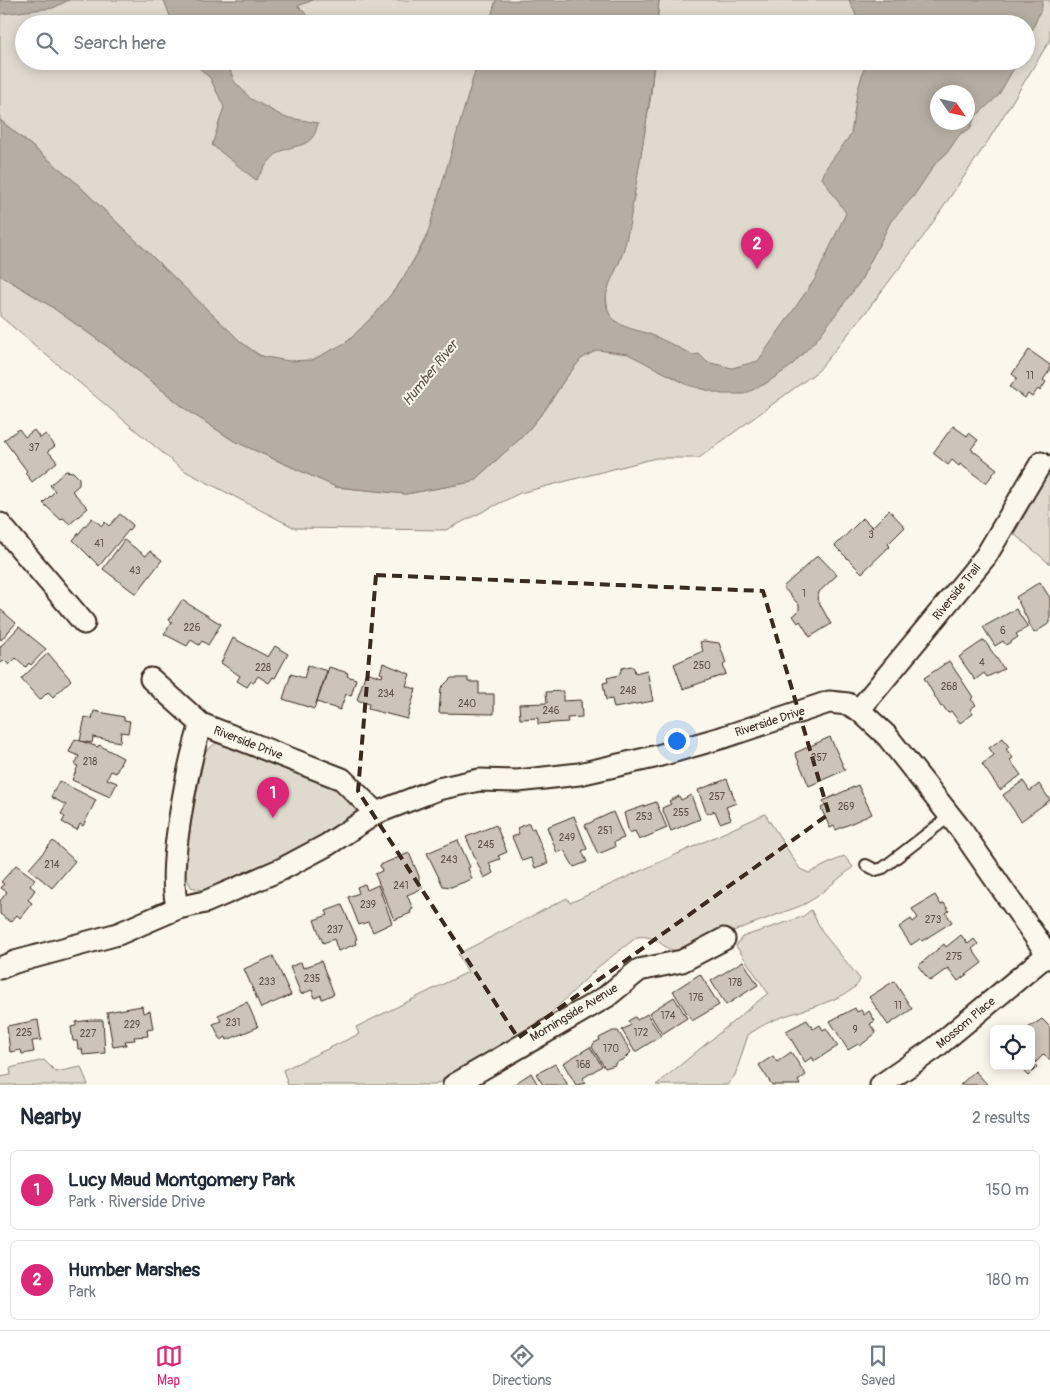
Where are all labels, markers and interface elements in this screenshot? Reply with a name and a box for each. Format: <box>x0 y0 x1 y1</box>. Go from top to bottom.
search box <box>15 15 1035 70</box>
icon: search <box>33 29 61 57</box>
text: Search here <box>73 31 166 55</box>
north arrow <box>930 85 975 130</box>
pin: 2 <box>741 228 773 269</box>
water label: Humber River <box>399 335 463 409</box>
house number: 11 <box>1026 370 1034 382</box>
house number: 37 <box>29 442 40 454</box>
house number: 3 <box>868 529 874 541</box>
house number: 41 <box>94 538 104 550</box>
street label: Riverside Trail <box>930 561 984 623</box>
house number: 43 <box>129 565 141 577</box>
house number: 1 <box>802 588 806 600</box>
house number: 226 <box>184 622 201 634</box>
house number: 6 <box>1000 625 1006 637</box>
house number: 4 <box>979 657 985 669</box>
house number: 250 <box>693 660 711 672</box>
house number: 228 <box>255 662 271 674</box>
house number: 268 <box>941 681 957 693</box>
house number: 248 <box>620 685 636 697</box>
house number: 234 <box>378 688 395 700</box>
house number: 240 <box>458 698 476 710</box>
street label: Riverside Drive <box>733 704 807 740</box>
house number: 246 <box>542 705 560 717</box>
street label: Riverside Drive <box>211 723 285 763</box>
your location <box>664 728 690 754</box>
house number: 257 <box>811 752 828 764</box>
house number: 218 <box>83 756 97 768</box>
pin: 1 <box>257 777 289 818</box>
house number: 257 <box>709 791 726 803</box>
house number: 269 <box>838 801 854 813</box>
house number: 255 <box>673 807 689 819</box>
house number: 253 <box>636 811 653 823</box>
house number: 251 <box>598 825 613 837</box>
house number: 249 <box>559 832 575 844</box>
house number: 245 <box>478 839 494 851</box>
house number: 243 <box>441 854 458 866</box>
house number: 214 <box>44 859 60 871</box>
house number: 241 <box>393 880 409 892</box>
house number: 239 <box>360 899 376 911</box>
house number: 273 <box>925 914 942 926</box>
house number: 237 <box>327 924 344 936</box>
house number: 275 <box>946 951 962 963</box>
house number: 235 <box>304 973 320 985</box>
house number: 233 <box>259 976 276 988</box>
house number: 178 <box>728 977 742 989</box>
street label: Morningside Avenue <box>527 981 621 1045</box>
house number: 176 <box>688 992 704 1004</box>
street label: Mossom Place <box>934 994 999 1052</box>
house number: 11 <box>894 1000 902 1012</box>
house number: 174 <box>661 1010 676 1022</box>
house number: 231 <box>226 1017 240 1029</box>
house number: 229 <box>124 1019 140 1031</box>
house number: 9 <box>852 1024 858 1036</box>
map controls <box>990 1025 1035 1070</box>
button: locate <box>990 1025 1035 1070</box>
house number: 225 <box>16 1027 32 1039</box>
house number: 172 <box>634 1027 649 1039</box>
house number: 227 <box>80 1028 97 1040</box>
house number: 170 <box>603 1043 619 1055</box>
house number: 168 <box>576 1059 590 1071</box>
text: Nearby <box>20 1104 81 1131</box>
text: 2 results <box>972 1108 1030 1128</box>
text: Lucy Maud Montgomery Park <box>68 1168 295 1192</box>
text: 1 <box>34 1180 40 1200</box>
text: 150 m <box>985 1180 1029 1200</box>
text: Park · Riverside Drive <box>68 1192 205 1212</box>
text: Humber Marshes <box>68 1258 200 1282</box>
text: 2 <box>33 1270 41 1290</box>
text: 180 m <box>986 1270 1029 1290</box>
text: Park <box>68 1282 96 1302</box>
tab: Map <box>155 1342 183 1389</box>
tab: Directions <box>492 1342 551 1389</box>
tab: Saved <box>861 1342 895 1389</box>

